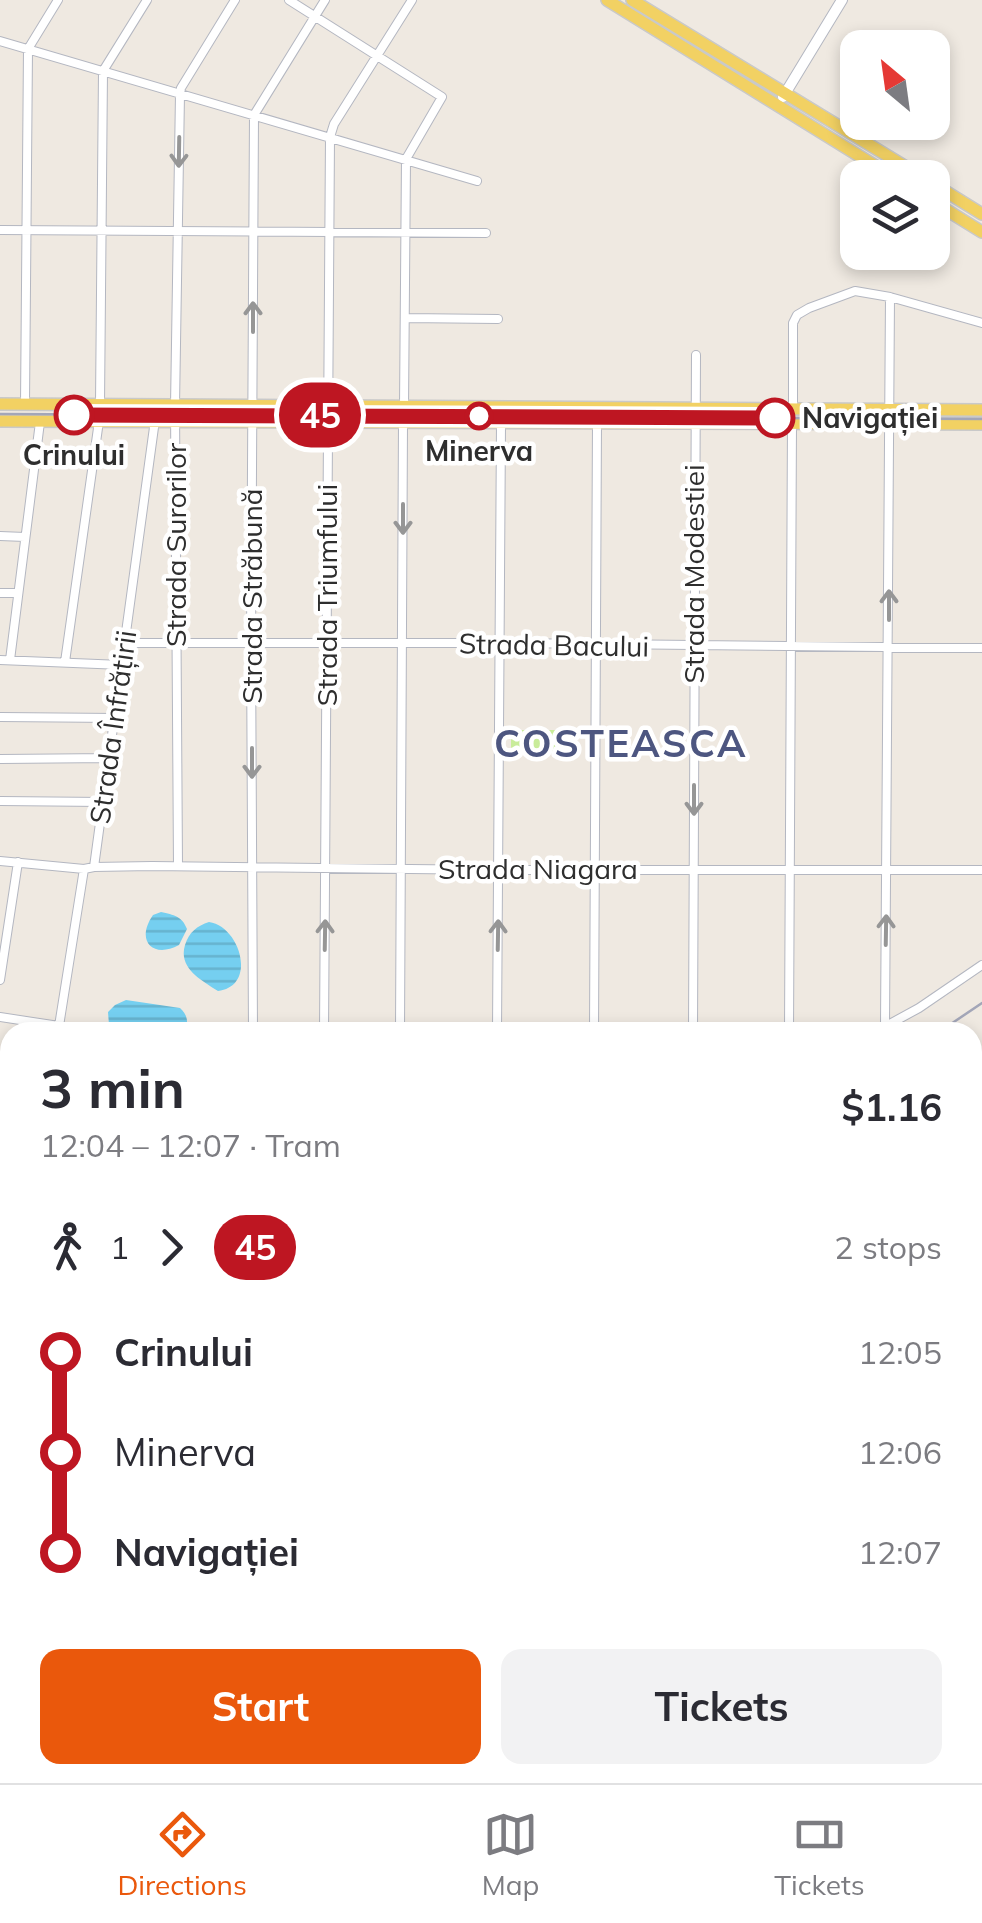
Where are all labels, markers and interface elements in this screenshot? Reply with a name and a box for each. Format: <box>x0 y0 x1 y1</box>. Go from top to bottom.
north arrow <box>840 30 950 140</box>
map controls <box>840 30 950 270</box>
one-way arrow <box>170 134 188 167</box>
button: layers <box>840 160 950 270</box>
one-way arrow <box>244 301 262 334</box>
line badge: 45 <box>275 382 365 448</box>
text: 45 <box>299 393 341 437</box>
marker: Crinului <box>55 396 93 434</box>
marker: Navigației <box>756 399 794 437</box>
place label: Navigației <box>802 400 938 436</box>
marker: Minerva <box>466 403 492 429</box>
place label: Minerva <box>425 433 533 468</box>
place label: Crinului <box>23 437 125 472</box>
street label: Strada Surorilor <box>158 442 193 647</box>
street label: Strada Modestiei <box>676 464 711 684</box>
street label: Strada Triumfului <box>309 484 344 706</box>
street label: Strada Străbună <box>234 488 269 704</box>
one-way arrow <box>393 503 412 535</box>
one-way arrow <box>880 589 898 622</box>
street label: Strada Bacului <box>459 625 649 664</box>
street label: Strada Înfrățirii <box>82 628 144 826</box>
district label: COSTEASCA <box>494 719 748 767</box>
one-way arrow <box>242 746 262 779</box>
one-way arrow <box>684 782 704 815</box>
street label: Strada Niagara <box>438 851 638 886</box>
one-way arrow <box>876 914 896 946</box>
one-way arrow <box>315 920 334 952</box>
one-way arrow <box>488 920 508 952</box>
text: 3 min <box>40 1053 185 1122</box>
text: $1.16 <box>841 1083 942 1131</box>
text: 12:04 – 12:07 · Tram <box>40 1125 341 1165</box>
icon: walk <box>40 1220 95 1275</box>
icon: forward <box>144 1220 199 1275</box>
text: 45 <box>234 1225 276 1269</box>
text: 1 <box>110 1227 129 1267</box>
text: 2 stops <box>834 1227 942 1267</box>
text: Crinului <box>114 1328 253 1376</box>
text: 12:05 <box>858 1332 942 1372</box>
text: Minerva <box>114 1428 256 1476</box>
text: 12:06 <box>858 1432 942 1472</box>
text: Navigației <box>114 1528 299 1576</box>
text: 12:07 <box>858 1532 942 1572</box>
button: Start <box>40 1649 481 1764</box>
button: Tickets <box>501 1649 942 1764</box>
tab: Directions <box>117 1807 247 1902</box>
tab: Map <box>482 1807 539 1902</box>
tab: Tickets <box>774 1807 865 1902</box>

